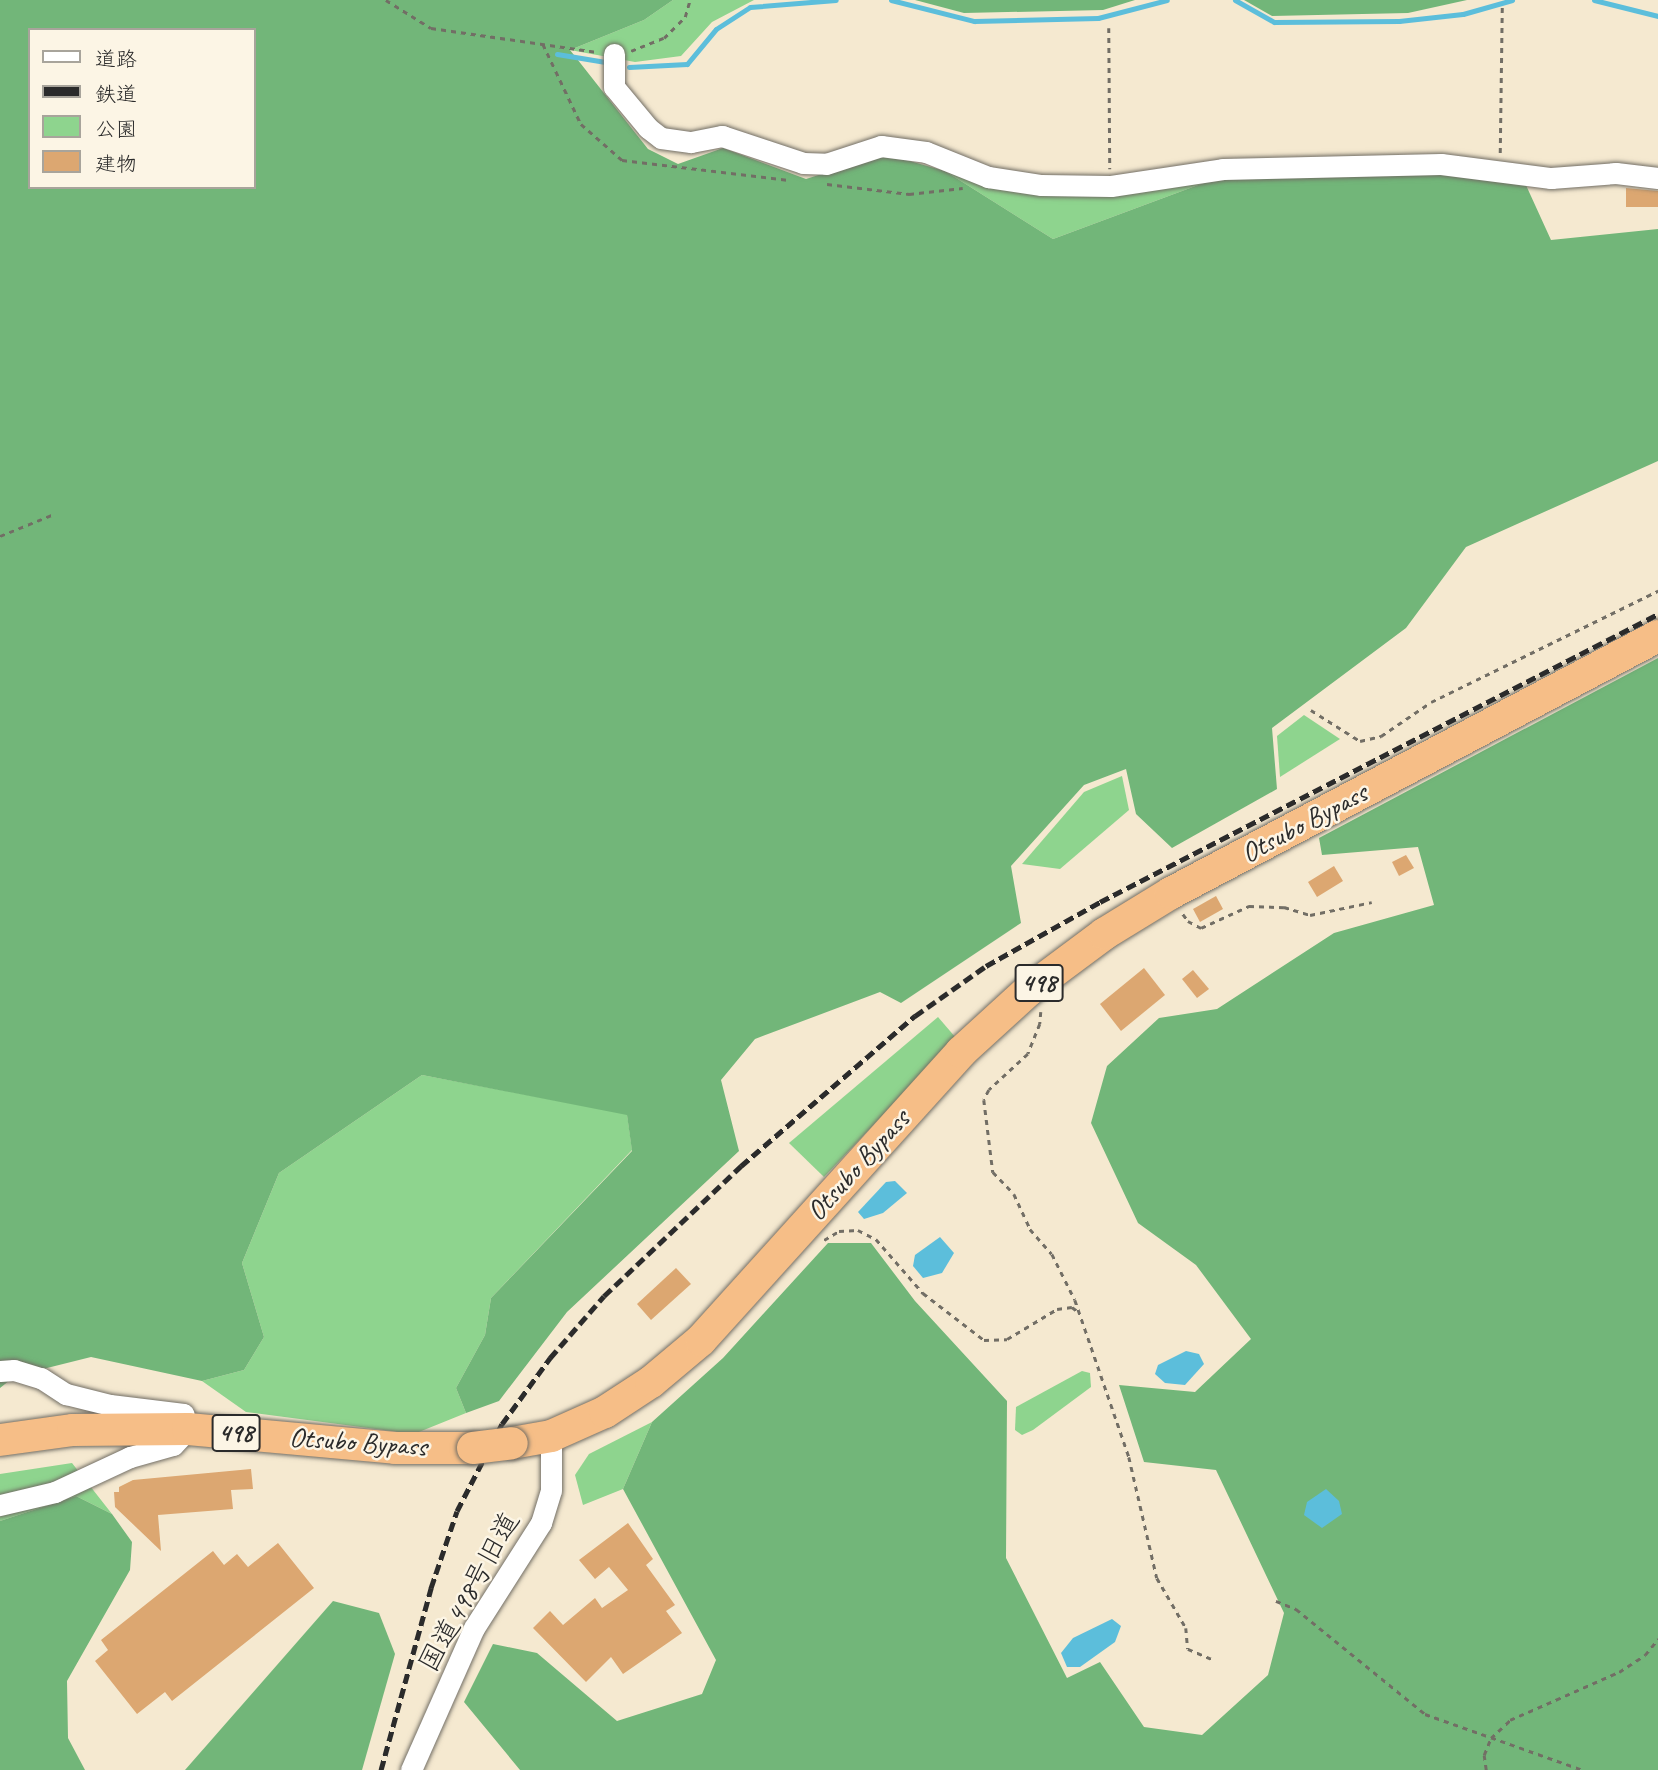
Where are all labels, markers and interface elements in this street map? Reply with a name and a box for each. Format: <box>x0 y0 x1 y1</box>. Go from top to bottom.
legend <box>28 28 256 189</box>
text: 道路 <box>95 46 137 72</box>
text: 鉄道 <box>95 81 137 107</box>
text: 公園 <box>95 116 137 142</box>
text: 建物 <box>95 151 137 177</box>
street label: Otsubo Bypass <box>1235 776 1373 870</box>
road number: 498 <box>1014 960 1064 1006</box>
street label: Otsubo Bypass <box>799 1102 917 1228</box>
road number: 498 <box>212 1410 260 1456</box>
street label: Otsubo Bypass <box>288 1420 428 1464</box>
street label: 国道498号旧道 <box>411 1506 527 1678</box>

